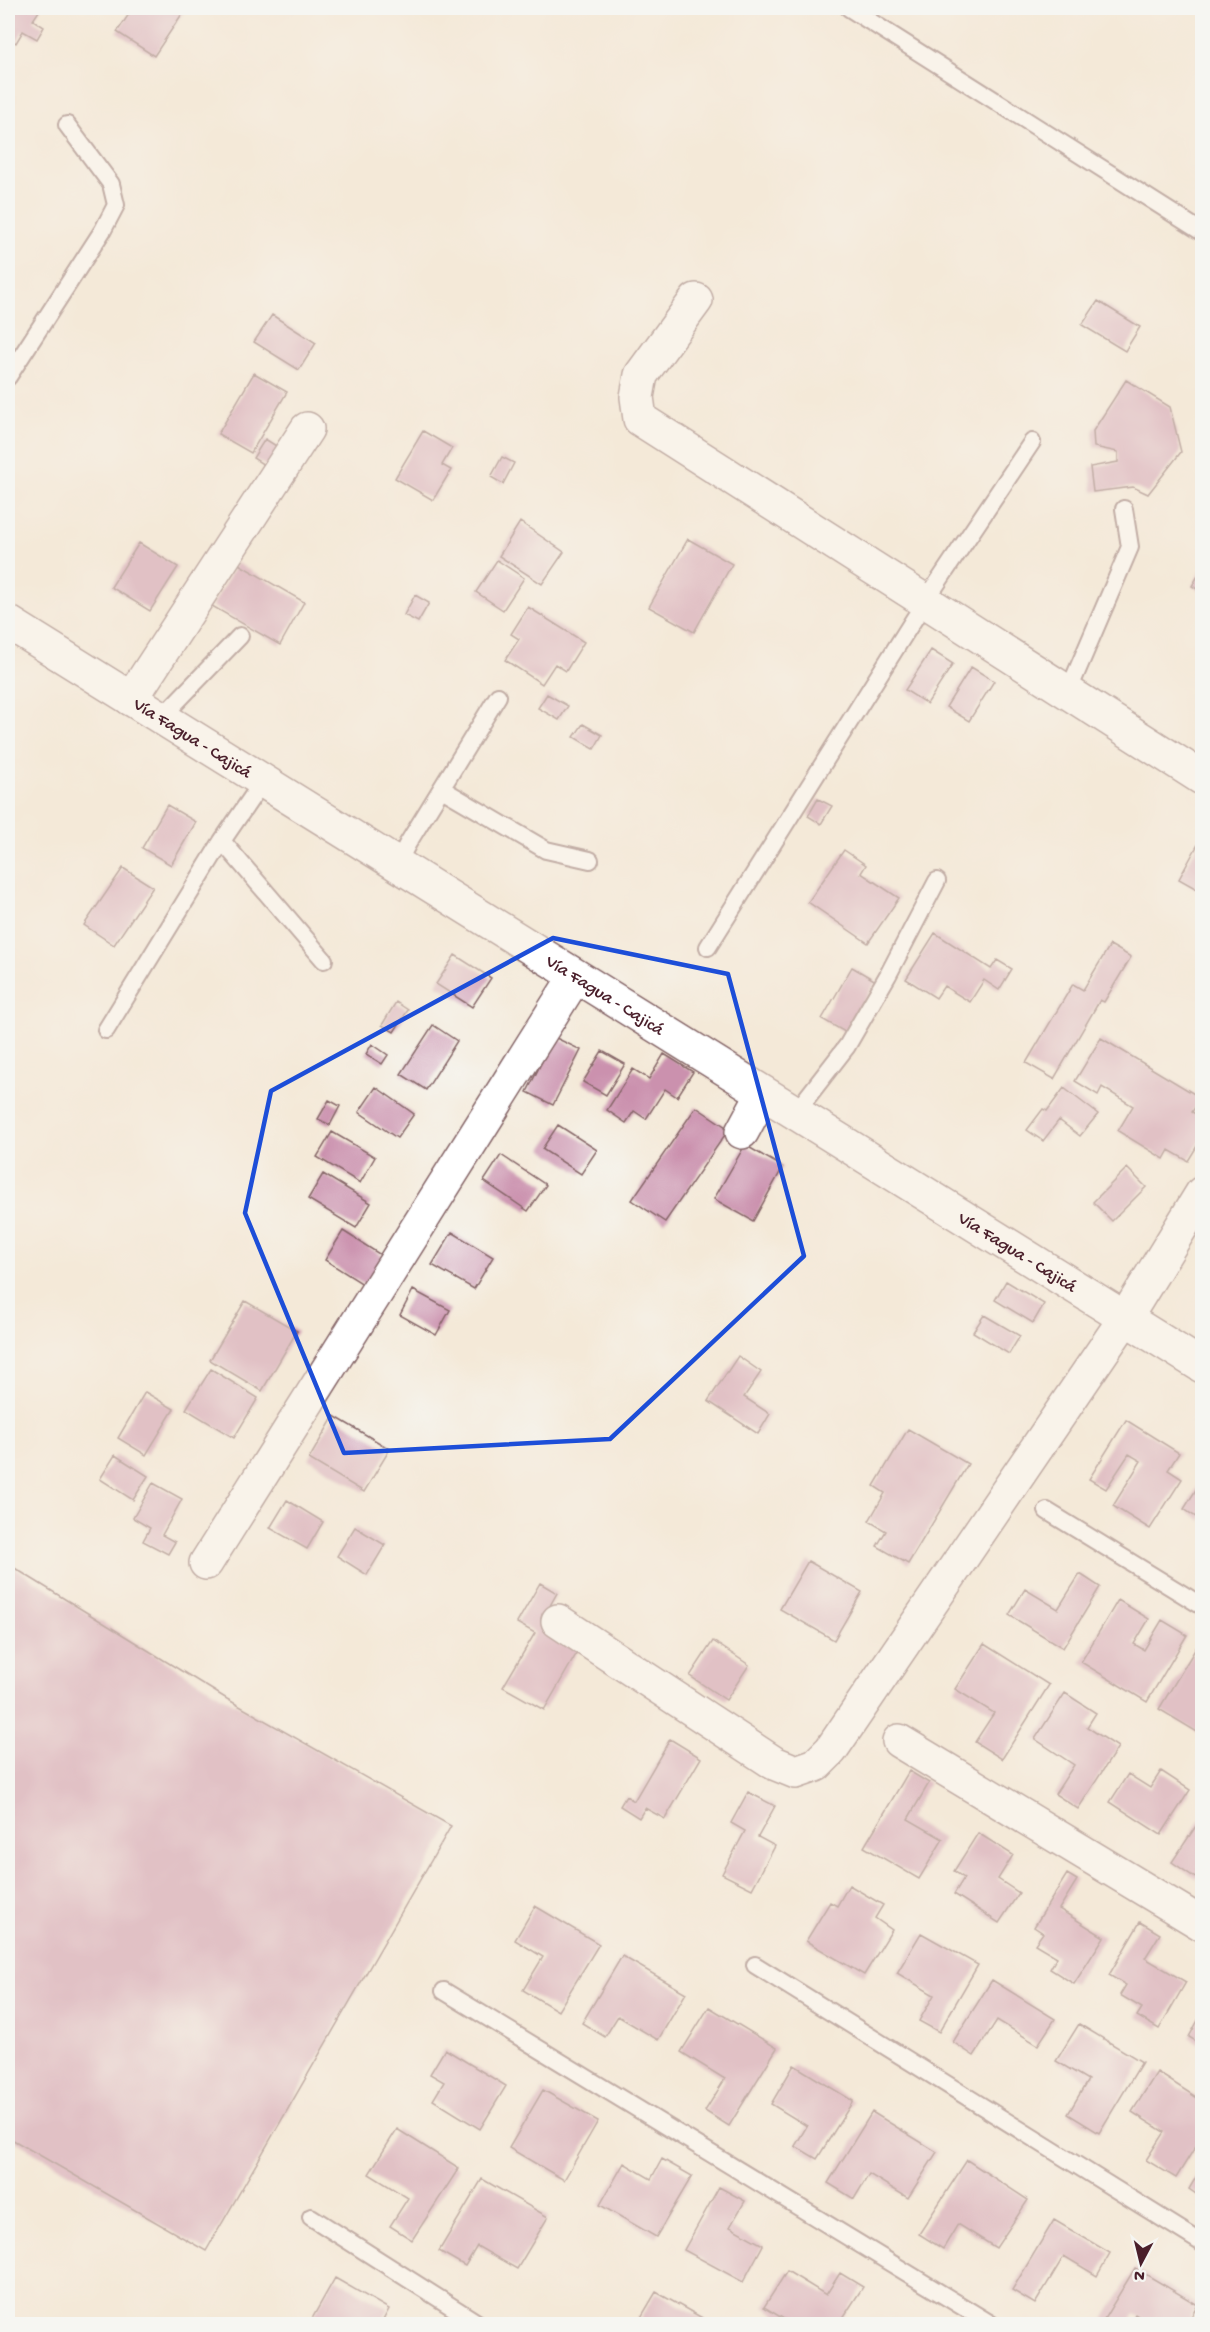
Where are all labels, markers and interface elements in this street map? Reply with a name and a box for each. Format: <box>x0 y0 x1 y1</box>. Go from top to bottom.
street label: Vía Fagua - Cajicá <box>128 694 256 785</box>
street label: Vía Fagua - Cajicá <box>540 951 668 1042</box>
street label: Vía Fagua - Cajicá <box>953 1208 1080 1299</box>
north arrow <box>1111 2233 1171 2293</box>
text: N <box>1133 2264 1146 2284</box>

